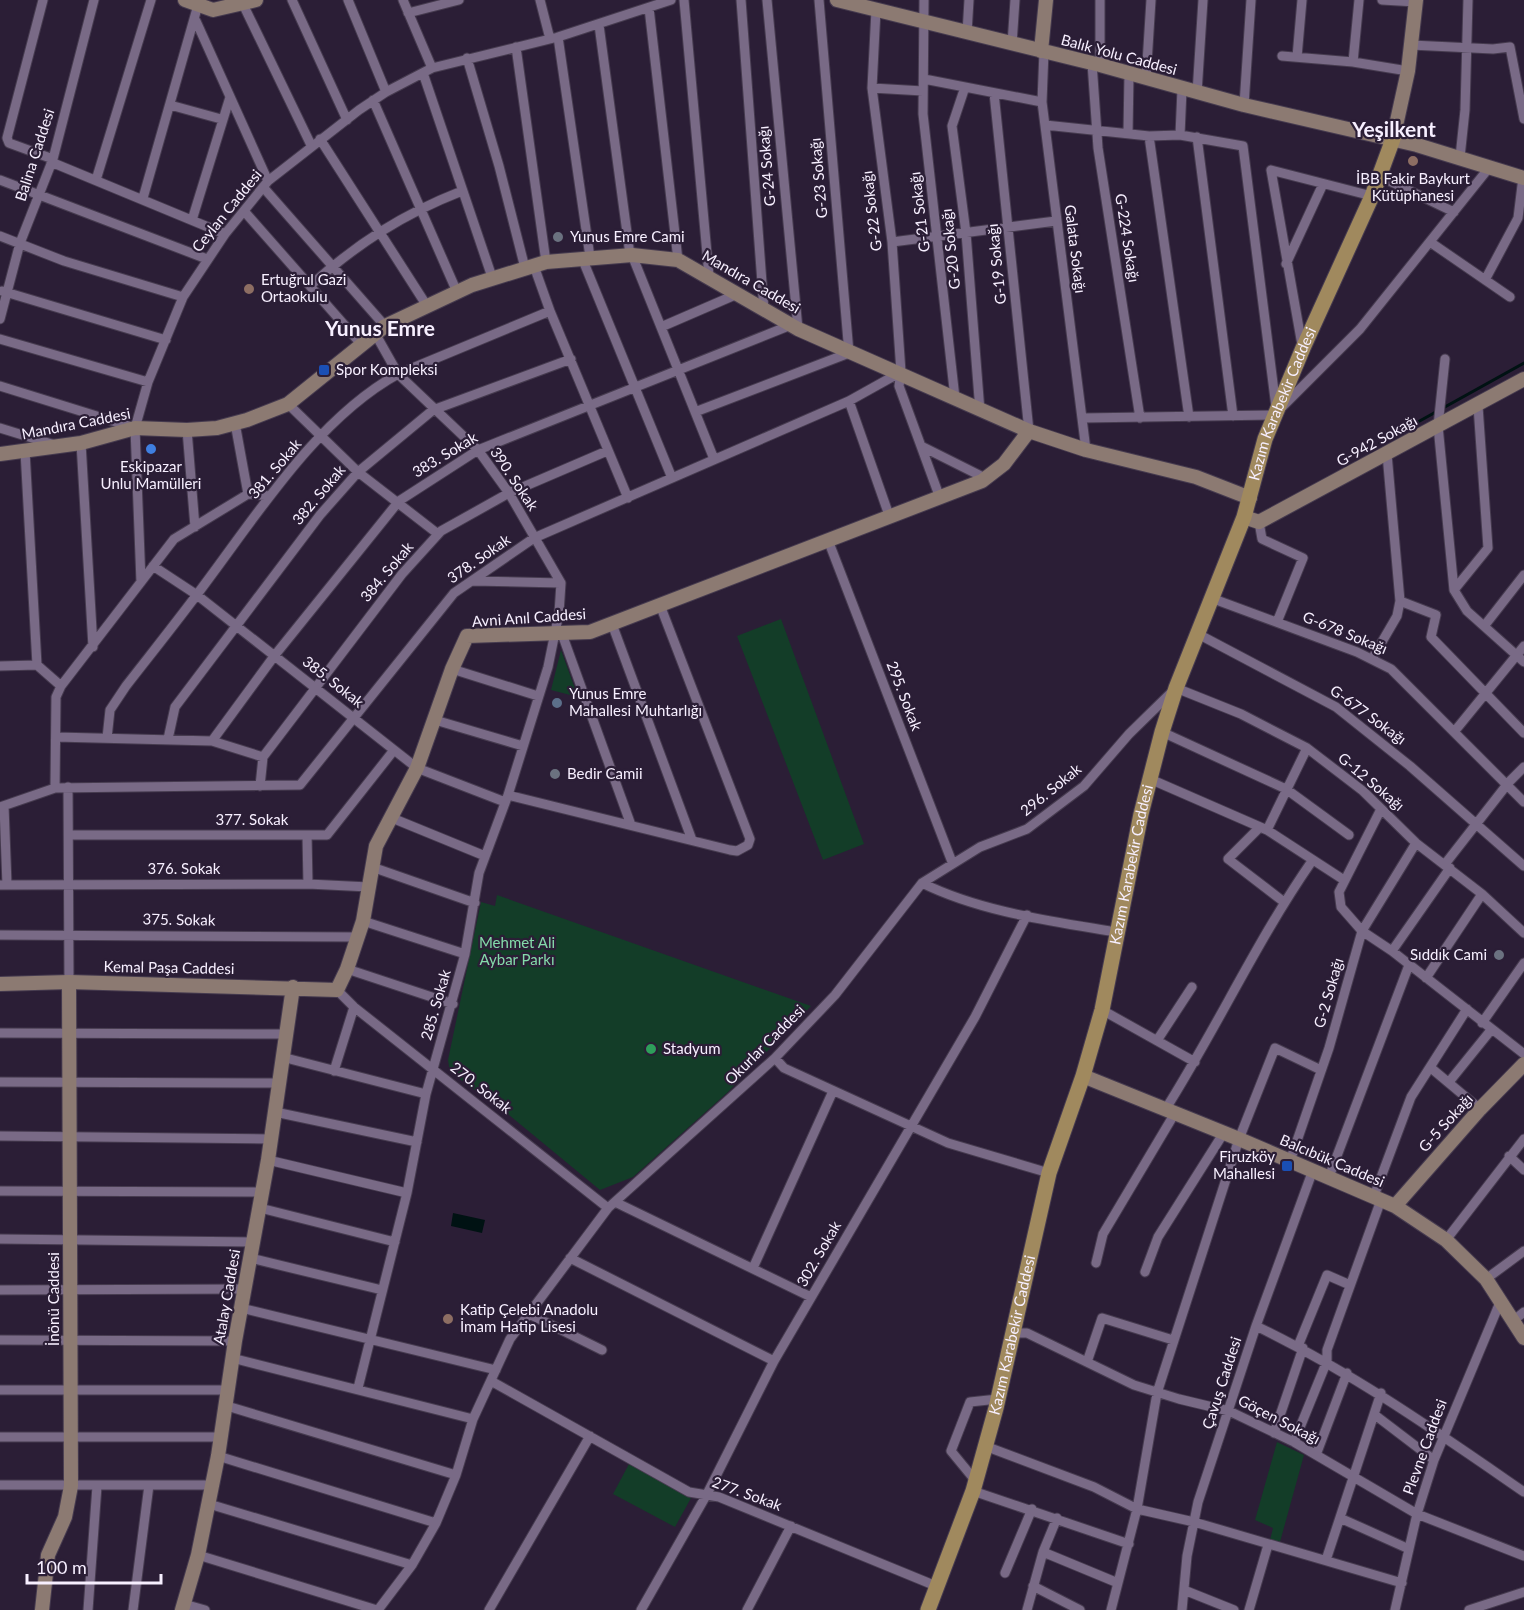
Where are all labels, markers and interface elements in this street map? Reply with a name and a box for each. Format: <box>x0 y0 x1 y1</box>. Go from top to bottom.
street label: Balık Yolu Caddesi <box>1059 30 1179 78</box>
street label: Balina Caddesi <box>11 106 57 203</box>
district label: Yeşilkent <box>1351 116 1436 141</box>
street label: G-24 Sokağı <box>754 125 778 207</box>
street label: G-23 Sokağı <box>806 137 830 219</box>
marker: İBB Fakir Baykurt Kütüphanesi <box>1406 154 1420 168</box>
street label: Ceylan Caddesi <box>188 166 265 255</box>
place label: İBB Fakir Baykurt Kütüphanesi <box>1356 169 1471 204</box>
street label: G-22 Sokağı <box>857 170 885 252</box>
street label: G-21 Sokağı <box>905 171 933 253</box>
street label: G-224 Sokağı <box>1112 192 1144 283</box>
street label: Galata Sokağı <box>1062 204 1090 294</box>
street label: G-20 Sokağı <box>937 208 963 290</box>
street label: G-19 Sokağı <box>983 223 1009 305</box>
place label: Yunus Emre Cami <box>570 227 685 245</box>
marker: Yunus Emre Cami <box>551 230 565 244</box>
street label: Mandıra Caddesi <box>699 246 804 317</box>
place label: Ertuğrul Gazi Ortaokulu <box>261 270 346 305</box>
marker: Ertuğrul Gazi Ortaokulu <box>242 282 256 296</box>
district label: Yunus Emre <box>324 315 435 340</box>
street label: Kazım Karabekir Caddesi <box>1244 324 1319 482</box>
place label: Spor Kompleksi <box>336 360 438 378</box>
marker: Spor Kompleksi <box>317 363 331 377</box>
street label: Mandıra Caddesi <box>20 404 132 442</box>
street label: G-942 Sokağı <box>1333 411 1420 470</box>
street label: 383. Sokak <box>409 427 481 481</box>
street label: 381. Sokak <box>244 434 305 502</box>
marker: Eskipazar Unlu Mamülleri <box>144 442 158 456</box>
street label: 390. Sokak <box>487 443 543 514</box>
place label: Eskipazar Unlu Mamülleri <box>101 457 201 492</box>
street label: 382. Sokak <box>288 460 349 528</box>
street label: 378. Sokak <box>443 530 514 586</box>
street label: 384. Sokak <box>356 537 417 605</box>
street label: Avni Anıl Caddesi <box>471 604 587 630</box>
street label: G-678 Sokağı <box>1300 607 1390 657</box>
street label: 385. Sokak <box>299 652 368 711</box>
street label: 295. Sokak <box>883 658 927 733</box>
street label: G-677 Sokağı <box>1327 681 1410 748</box>
place label: Yunus Emre Mahallesi Muhtarlığı <box>569 684 702 719</box>
marker: Yunus Emre Mahallesi Muhtarlığı <box>550 696 564 710</box>
street label: G-12 Sokağı <box>1335 748 1408 814</box>
street label: 296. Sokak <box>1016 759 1085 819</box>
place label: Bedir Camii <box>567 764 643 782</box>
marker: Bedir Camii <box>548 767 562 781</box>
street label: Kazım Karabekir Caddesi <box>1105 782 1156 946</box>
street label: 377. Sokak <box>216 810 289 828</box>
street label: 376. Sokak <box>148 859 221 877</box>
street label: 375. Sokak <box>142 909 216 929</box>
park label: Mehmet Ali Aybar Parkı <box>479 933 555 968</box>
place label: Sıddık Cami <box>1410 945 1487 963</box>
marker: Sıddık Cami <box>1492 948 1506 962</box>
street label: G-2 Sokağı <box>1309 956 1347 1030</box>
street label: Kemal Paşa Caddesi <box>103 957 235 977</box>
street label: 285. Sokak <box>416 967 454 1042</box>
street label: Okurlar Caddesi <box>721 1001 808 1088</box>
place label: Stadyum <box>663 1039 720 1057</box>
marker: Stadyum <box>644 1042 658 1056</box>
street label: 270. Sokak <box>447 1058 516 1117</box>
street label: G-5 Sokağı <box>1414 1089 1476 1155</box>
street label: Balcıbük Caddesi <box>1277 1130 1387 1190</box>
place label: Firuzköy Mahallesi <box>1213 1147 1275 1182</box>
marker: Firuzköy Mahallesi <box>1280 1159 1294 1173</box>
street label: 302. Sokak <box>792 1217 844 1290</box>
street label: Atalay Caddesi <box>209 1248 243 1346</box>
street label: İnönü Caddesi <box>44 1252 62 1346</box>
street label: Kazım Karabekir Caddesi <box>985 1253 1038 1417</box>
place label: Katip Çelebi Anadolu İmam Hatip Lisesi <box>460 1300 598 1335</box>
marker: Katip Çelebi Anadolu İmam Hatip Lisesi <box>441 1312 455 1326</box>
street label: Çavuş Caddesi <box>1198 1334 1244 1431</box>
street label: Göçen Sokağı <box>1235 1391 1323 1447</box>
street label: Plevne Caddesi <box>1398 1396 1450 1497</box>
street label: 277. Sokak <box>710 1472 785 1514</box>
scale bar <box>27 1547 160 1585</box>
text: 100 m <box>36 1556 87 1578</box>

